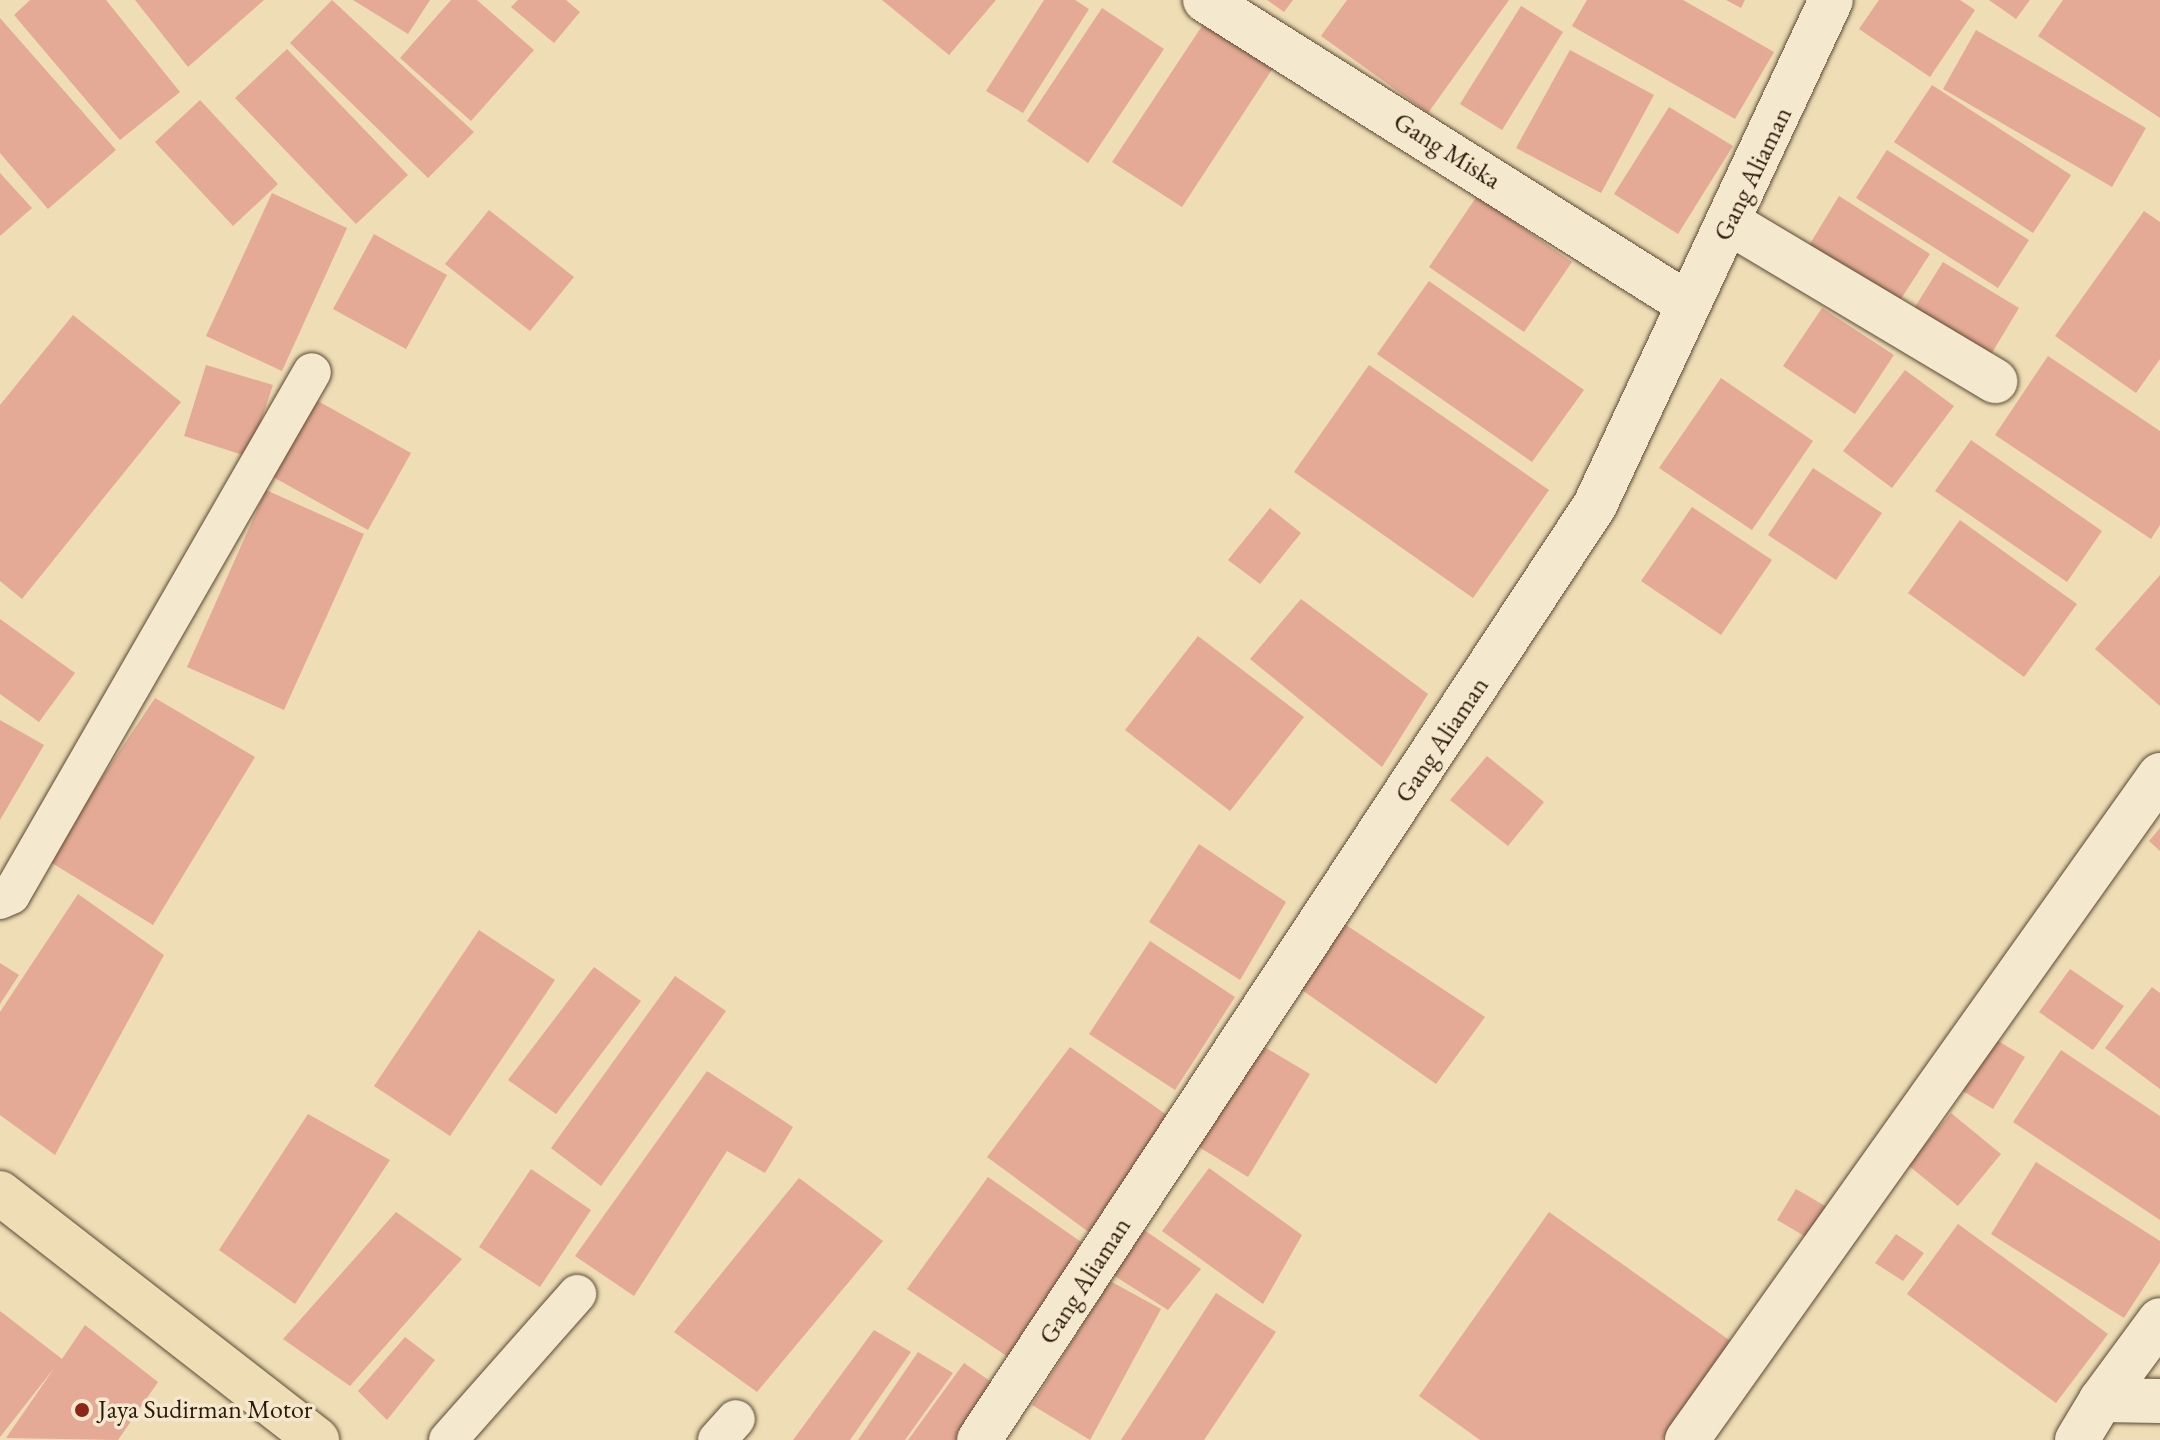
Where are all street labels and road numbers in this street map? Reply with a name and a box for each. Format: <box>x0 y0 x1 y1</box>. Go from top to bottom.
street label: Gang Aliaman <box>1707 102 1799 246</box>
street label: Gang Miska <box>1388 106 1506 196</box>
street label: Gang Aliaman <box>1389 671 1495 809</box>
street label: Gang Aliaman <box>1032 1212 1138 1350</box>

